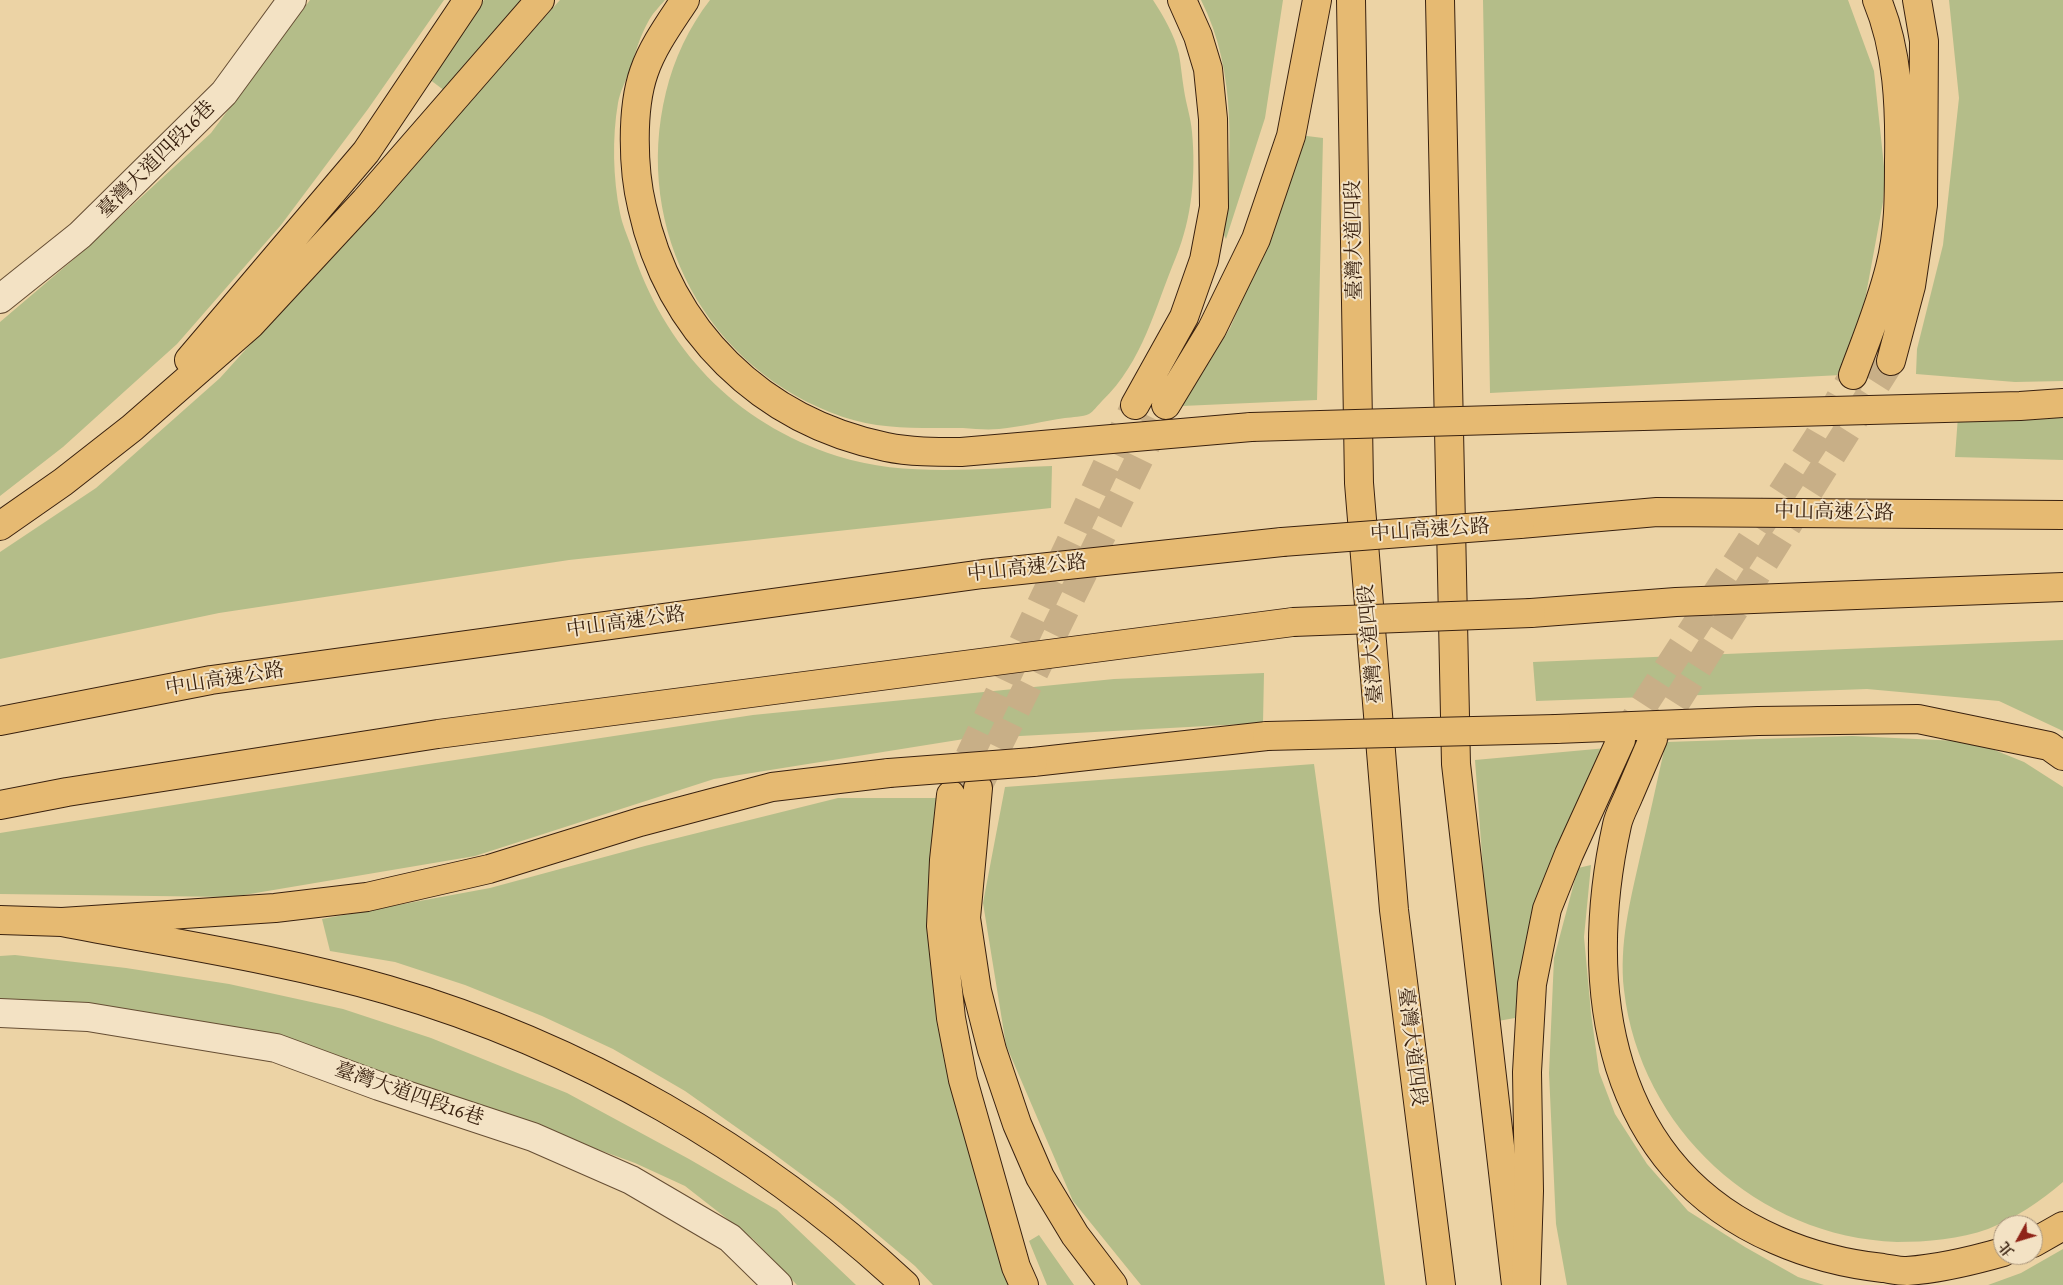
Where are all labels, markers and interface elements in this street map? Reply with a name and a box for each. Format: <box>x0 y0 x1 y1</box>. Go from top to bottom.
street label: 臺灣大道四段16巷 <box>93 96 221 224</box>
street label: 臺灣大道四段 <box>1342 180 1368 300</box>
street label: 中山高速公路 <box>1774 500 1894 526</box>
street label: 中山高速公路 <box>1369 515 1491 547</box>
street label: 中山高速公路 <box>966 551 1088 587</box>
street label: 臺灣大道四段 <box>1355 583 1389 705</box>
street label: 中山高速公路 <box>565 603 687 643</box>
street label: 中山高速公路 <box>164 659 286 701</box>
street label: 臺灣大道四段 <box>1392 986 1430 1108</box>
street label: 臺灣大道四段16巷 <box>331 1058 487 1132</box>
north arrow <box>1993 1215 2043 1265</box>
text: 北 <box>1995 1238 2019 1261</box>

